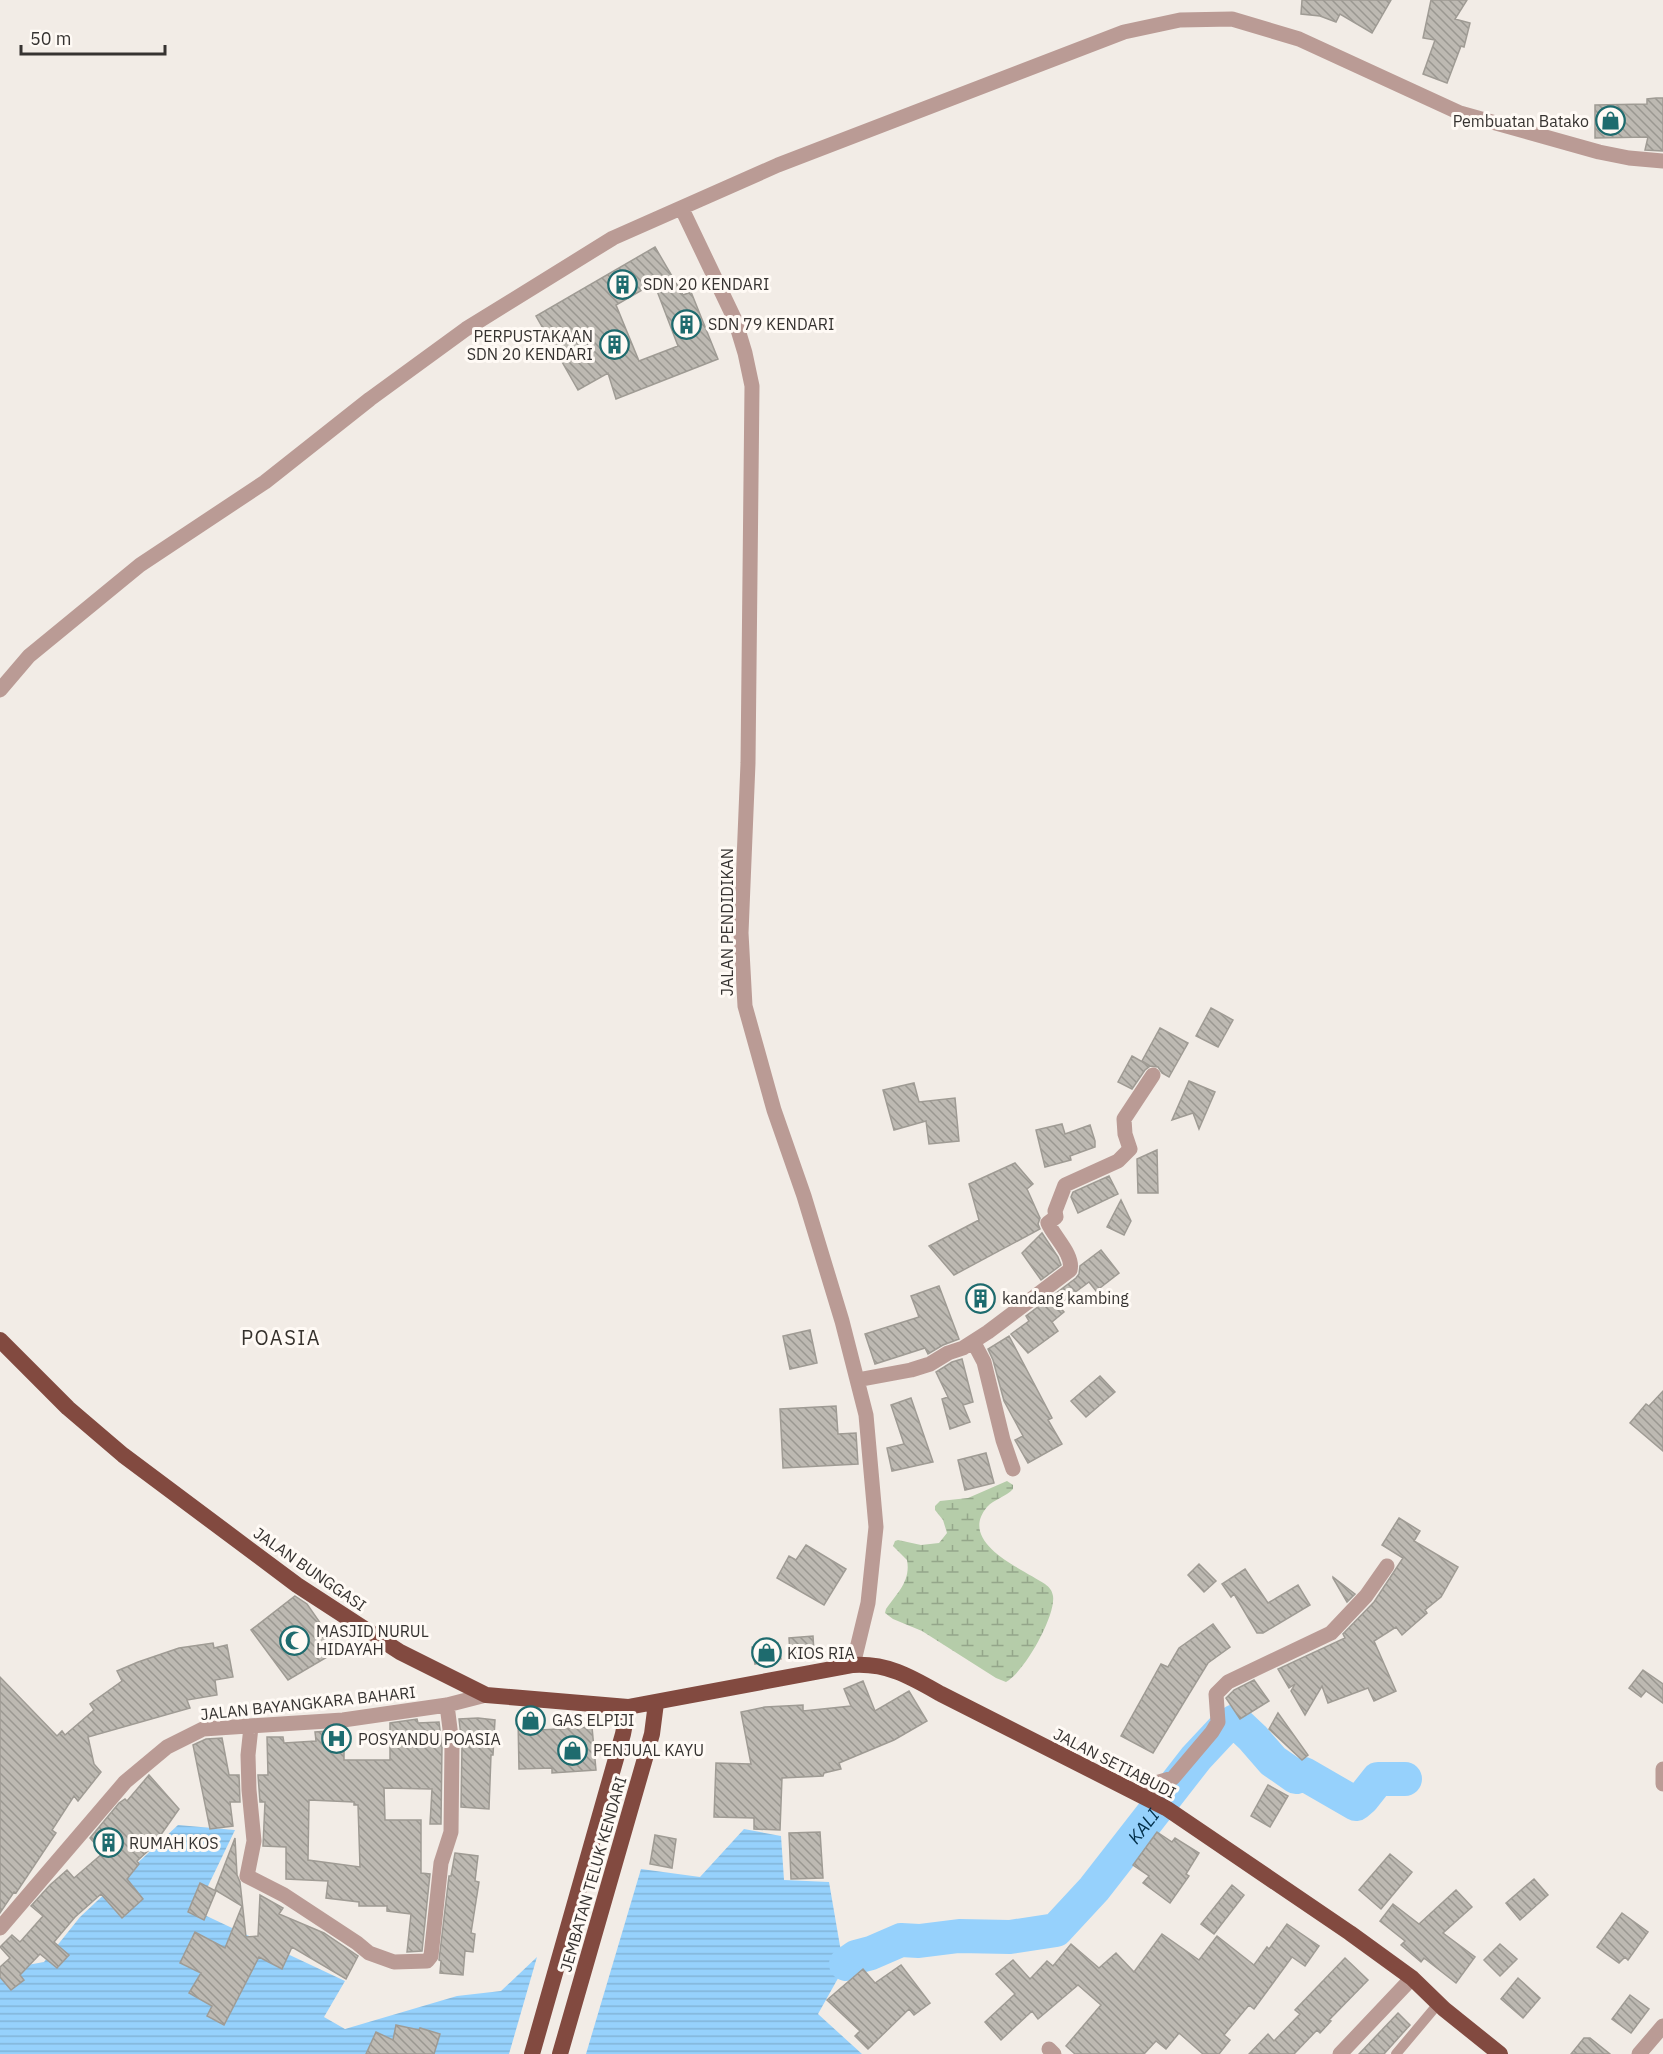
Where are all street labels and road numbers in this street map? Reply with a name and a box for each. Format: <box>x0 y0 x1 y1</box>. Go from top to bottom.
street label: JALAN PENDIDIKAN <box>717 848 737 996</box>
street label: JALAN BUNGGASI <box>250 1523 370 1615</box>
street label: JALAN BAYANGKARA BAHARI <box>199 1682 417 1724</box>
street label: JALAN SETIABUDI <box>1050 1724 1180 1802</box>
street label: JEMBATAN TELUK KENDARI <box>555 1774 631 1974</box>

